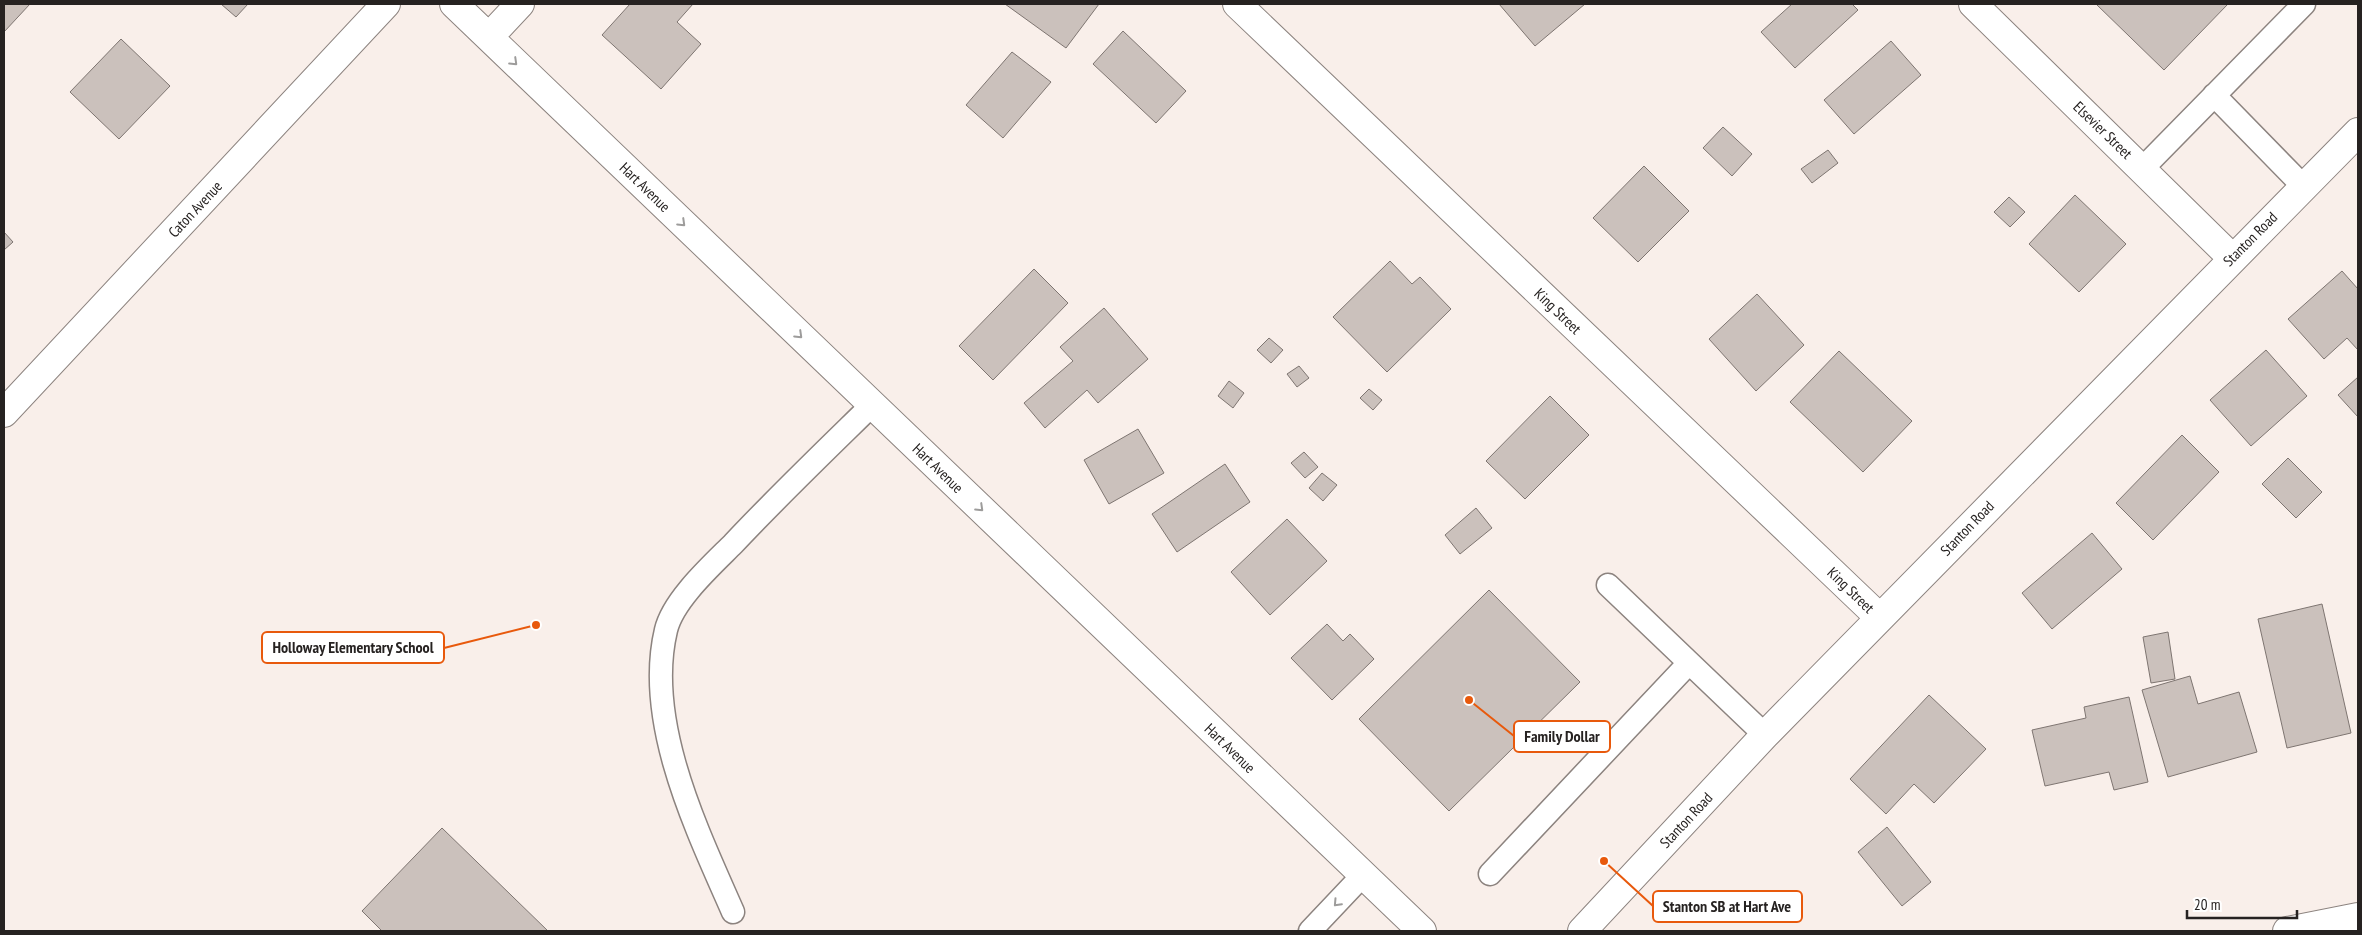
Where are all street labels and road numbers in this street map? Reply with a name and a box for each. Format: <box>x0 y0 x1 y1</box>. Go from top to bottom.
street label: Elsevier Street <box>2070 97 2136 163</box>
street label: Hart Avenue <box>616 158 674 216</box>
street label: Caton Avenue <box>164 177 226 241</box>
street label: Stanton Road <box>2219 208 2281 270</box>
street label: King Street <box>1531 284 1585 338</box>
street label: Hart Avenue <box>909 439 967 497</box>
street label: Stanton Road <box>1936 497 1998 559</box>
street label: King Street <box>1824 563 1878 617</box>
street label: Hart Avenue <box>1201 719 1259 777</box>
street label: Stanton Road <box>1656 788 1716 852</box>

